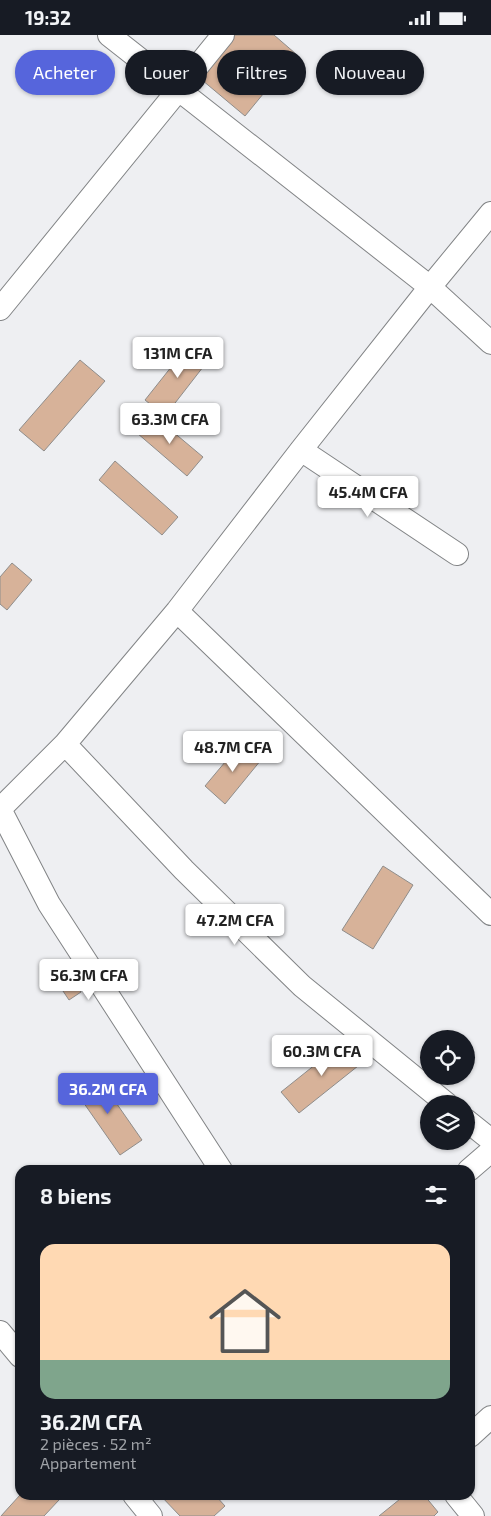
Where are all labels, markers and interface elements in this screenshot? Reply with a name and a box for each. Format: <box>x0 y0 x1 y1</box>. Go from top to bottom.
text: 19:32 <box>25 6 71 29</box>
chip: Acheter <box>15 50 115 95</box>
chip: Louer <box>125 50 207 95</box>
chip: Filtres <box>217 50 306 95</box>
chip: Nouveau <box>316 50 424 95</box>
pin: 131M CFA <box>126 337 230 379</box>
text: 131M CFA <box>143 343 213 362</box>
pin: 63.3M CFA <box>113 403 227 445</box>
text: 63.3M CFA <box>131 409 209 428</box>
pin: 45.4M CFA <box>311 475 425 518</box>
text: 45.4M CFA <box>328 482 408 501</box>
pin: 48.7M CFA <box>176 731 290 773</box>
text: 48.7M CFA <box>194 737 272 756</box>
pin: 47.2M CFA <box>178 903 292 946</box>
text: 47.2M CFA <box>196 910 274 929</box>
pin: 56.3M CFA <box>32 959 146 1001</box>
text: 56.3M CFA <box>50 965 128 984</box>
map controls <box>420 1030 475 1150</box>
button: locate <box>420 1030 475 1085</box>
pin: 60.3M CFA <box>265 1035 379 1077</box>
text: 60.3M CFA <box>283 1041 361 1060</box>
pin: 36.2M CFA <box>51 1073 165 1115</box>
text: 36.2M CFA <box>69 1079 147 1098</box>
button: layers <box>420 1095 475 1150</box>
icon: filters <box>422 1181 450 1209</box>
text: 8 biens <box>40 1183 112 1208</box>
icon: home <box>200 1276 290 1366</box>
text: 36.2M CFA <box>40 1409 142 1434</box>
text: 2 pièces · 52 m² <box>40 1434 152 1453</box>
text: Appartement <box>40 1453 136 1472</box>

